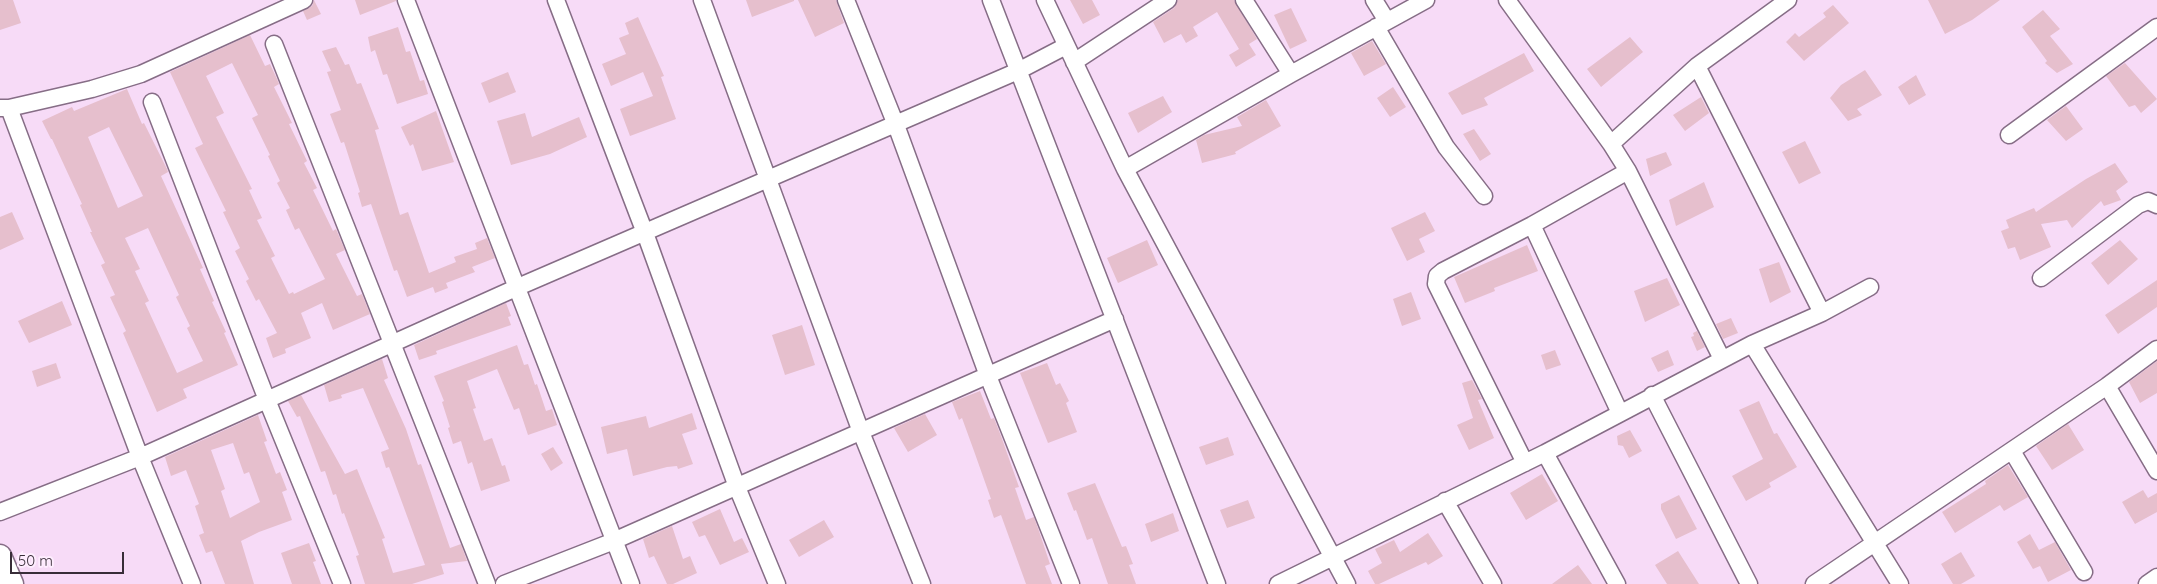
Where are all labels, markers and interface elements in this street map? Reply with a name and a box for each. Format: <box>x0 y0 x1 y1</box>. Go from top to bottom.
scale bar <box>12 542 126 574</box>
text: 50 m <box>18 551 53 570</box>

